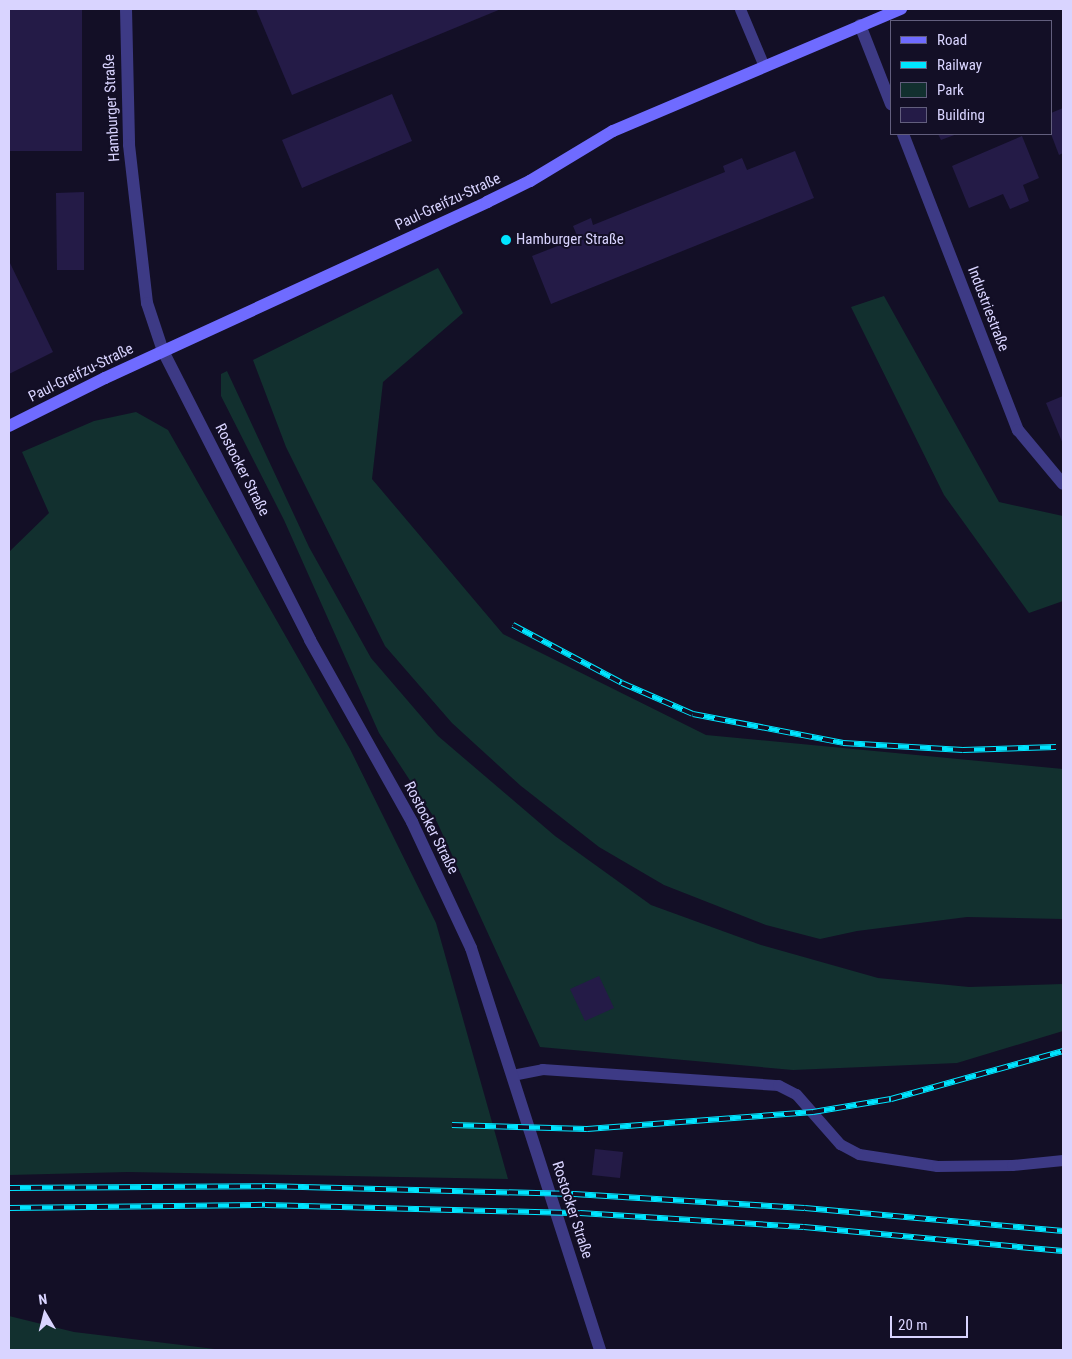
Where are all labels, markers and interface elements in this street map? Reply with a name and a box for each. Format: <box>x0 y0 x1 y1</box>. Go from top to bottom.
legend <box>890 20 1052 135</box>
text: Road <box>937 31 967 49</box>
street label: Hamburger Straße <box>100 54 124 162</box>
text: Railway <box>937 56 982 74</box>
text: Park <box>937 81 964 99</box>
text: Building <box>937 106 985 124</box>
street label: Paul-Greifzu-Straße <box>392 170 504 234</box>
place label: Hamburger Straße <box>516 231 624 249</box>
marker: Hamburger Straße <box>500 234 512 246</box>
street label: Industriestraße <box>964 264 1012 354</box>
street label: Paul-Greifzu-Straße <box>26 340 136 406</box>
street label: Rostocker Straße <box>211 421 273 519</box>
street label: Rostocker Straße <box>400 779 462 877</box>
street label: Rostocker Straße <box>548 1159 596 1261</box>
north arrow <box>20 1289 70 1339</box>
text: N <box>38 1291 48 1308</box>
scale bar <box>892 1306 970 1338</box>
text: 20 m <box>898 1316 928 1334</box>

